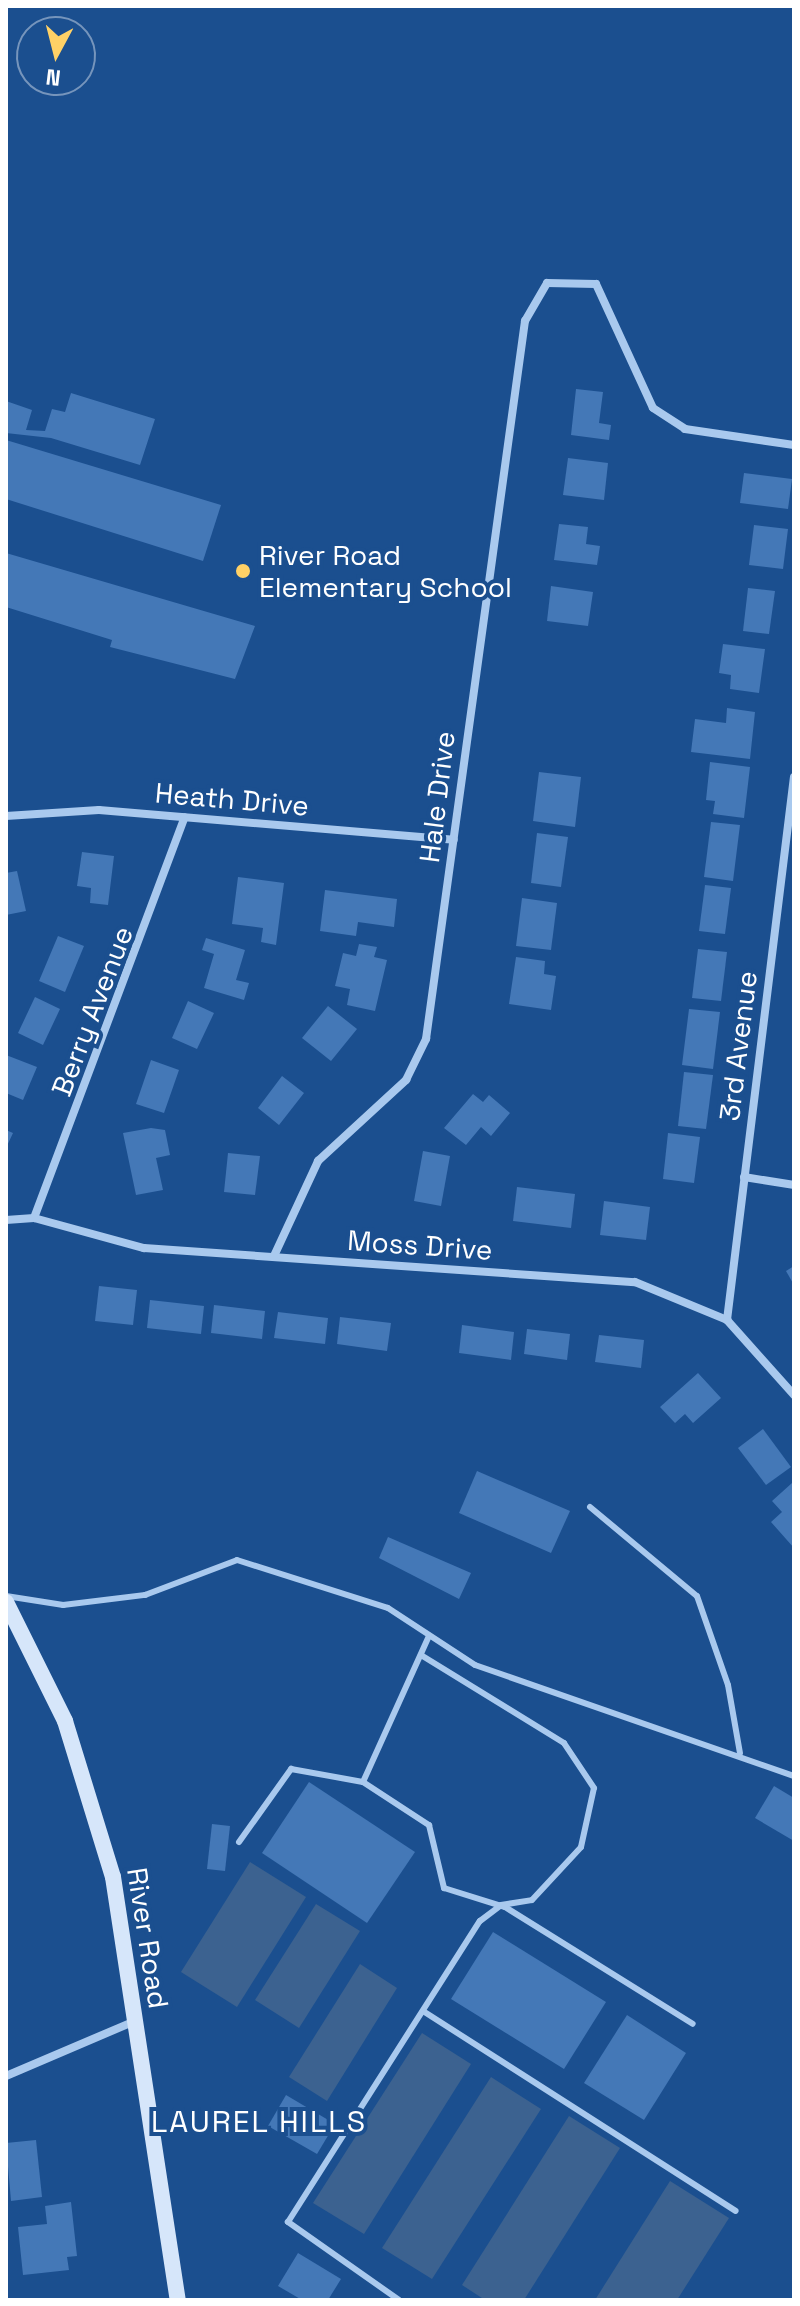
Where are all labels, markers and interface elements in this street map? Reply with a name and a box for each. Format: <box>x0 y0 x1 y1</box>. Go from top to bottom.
north arrow <box>16 16 96 96</box>
text: N <box>44 63 62 93</box>
place label: River Road Elementary School <box>259 538 512 604</box>
marker: River Road Elementary School <box>234 562 252 580</box>
street label: Hale Drive <box>412 729 462 865</box>
street label: Heath Drive <box>154 776 310 822</box>
street label: Berry Avenue <box>44 921 140 1101</box>
street label: 3rd Avenue <box>712 969 764 1123</box>
street label: Moss Drive <box>346 1223 494 1267</box>
street label: River Road <box>120 1865 176 2011</box>
district label: LAUREL HILLS <box>151 2104 367 2140</box>

